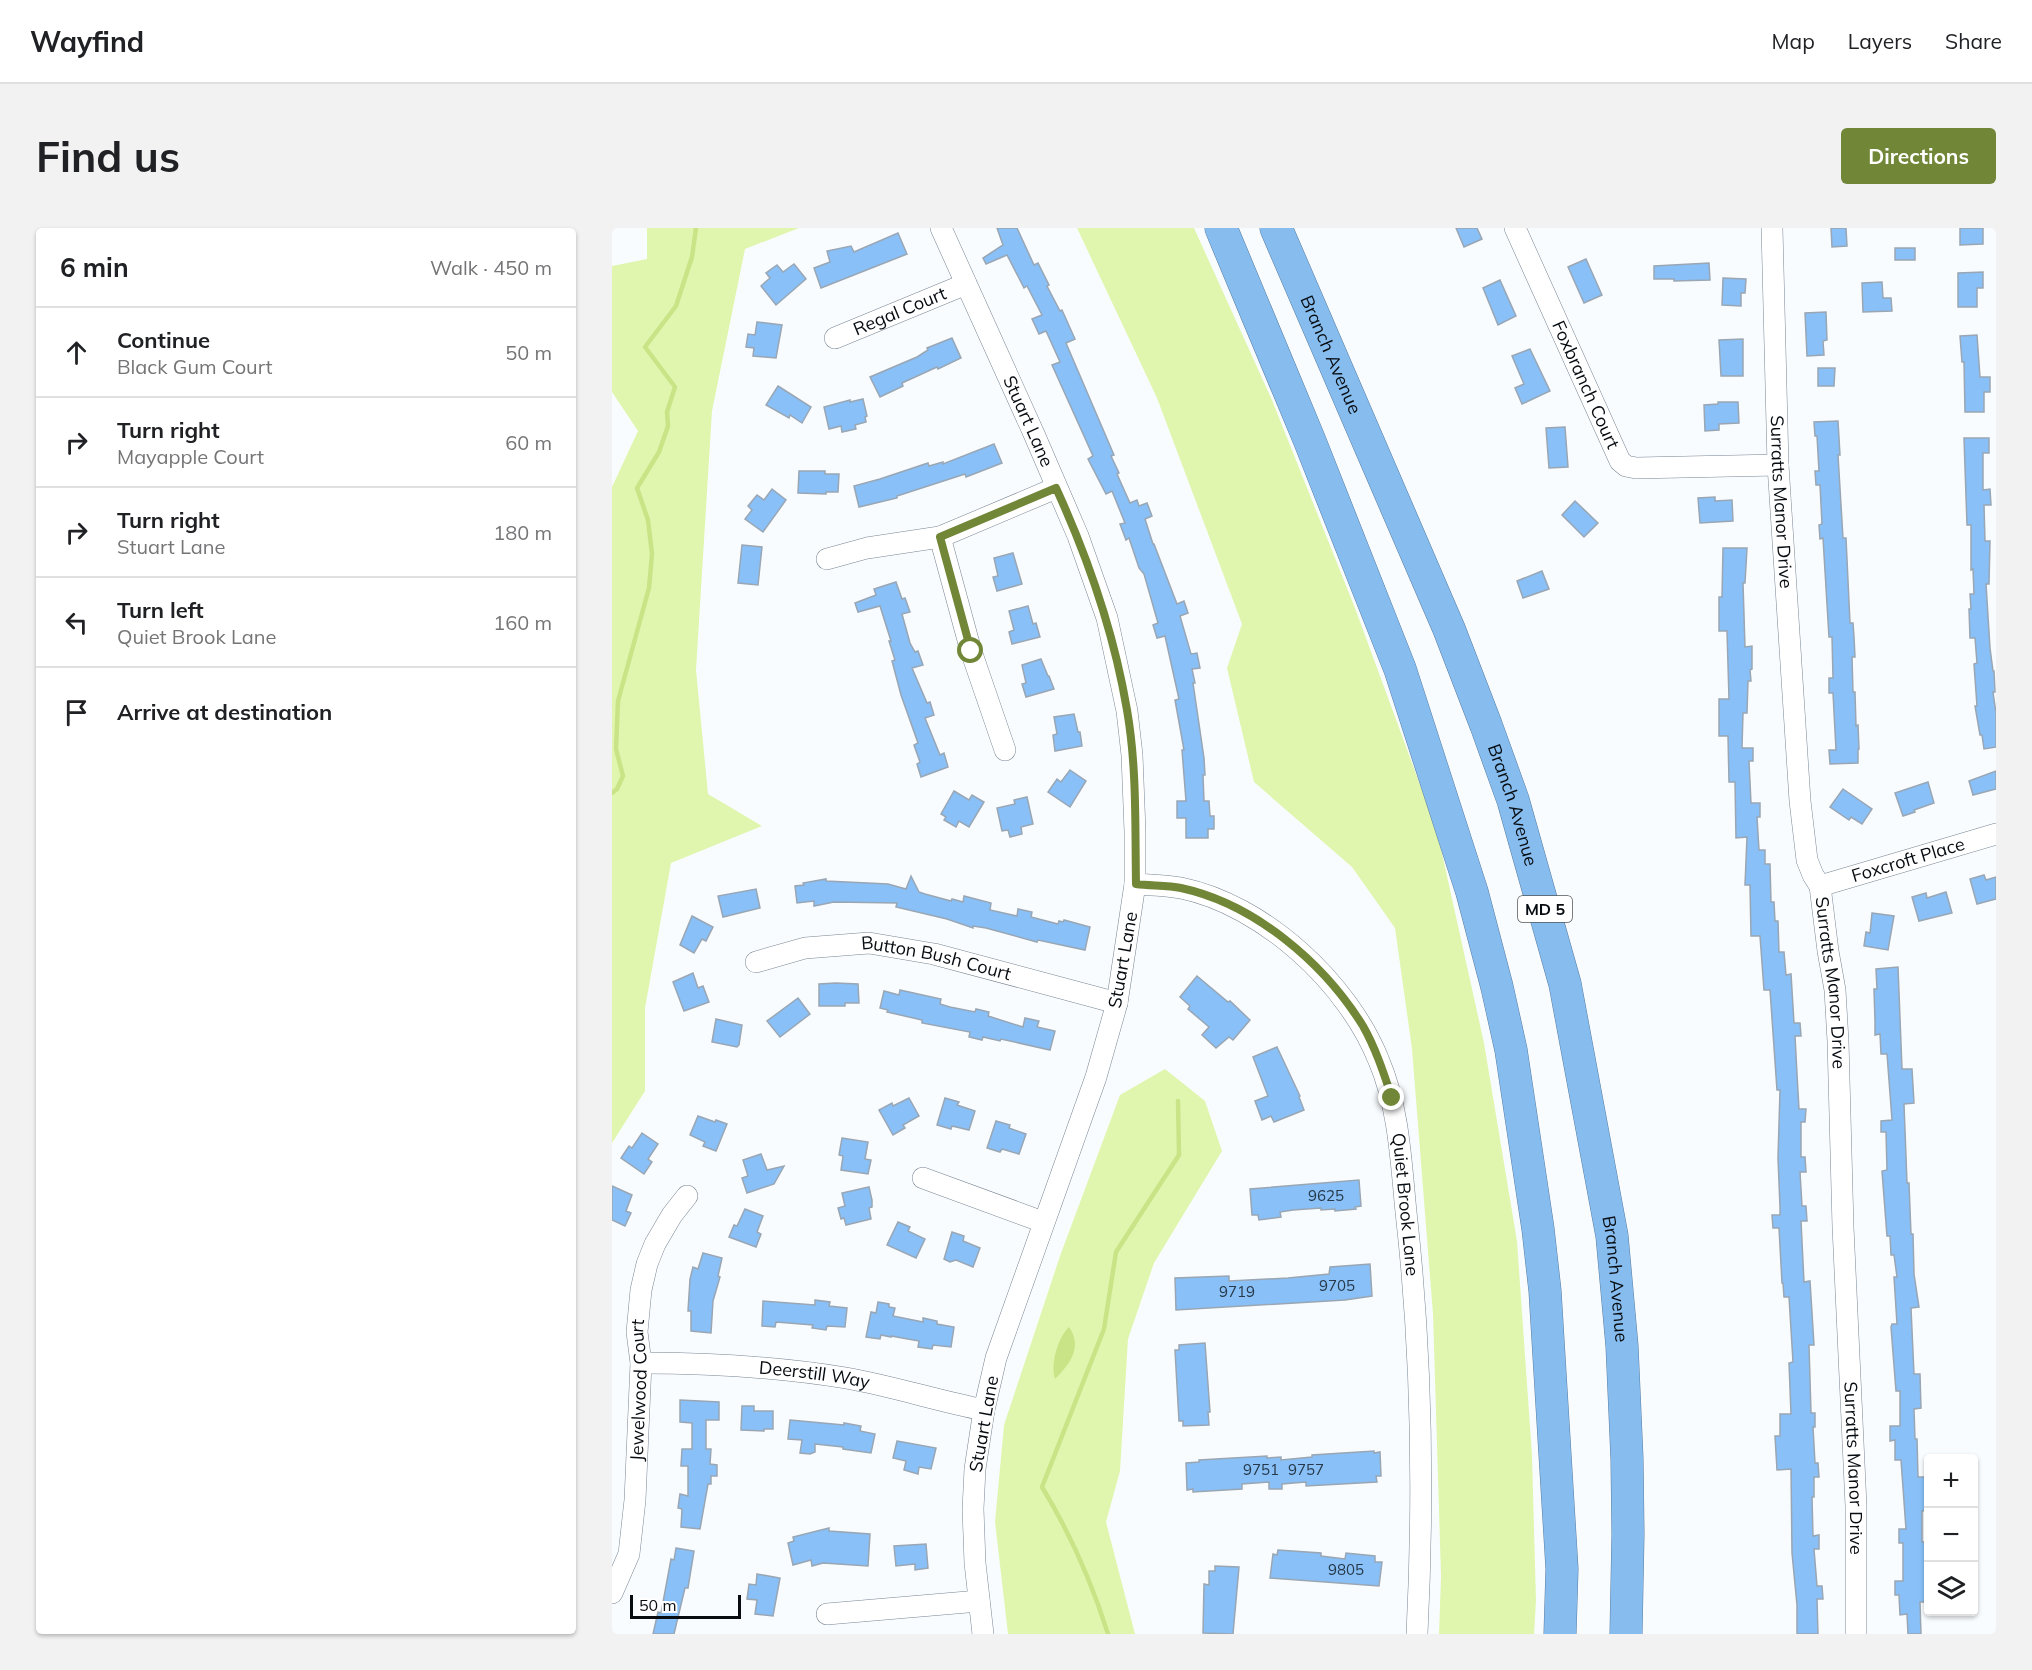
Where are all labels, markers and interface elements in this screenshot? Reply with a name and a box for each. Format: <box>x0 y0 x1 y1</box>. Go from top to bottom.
text: Wayfind <box>30 24 144 59</box>
text: Map <box>1772 28 1815 54</box>
text: Layers <box>1848 28 1912 54</box>
text: Share <box>1945 28 2002 54</box>
button: Directions <box>1841 128 1996 184</box>
text: Find us <box>36 130 180 183</box>
text: 6 min <box>60 251 129 284</box>
text: Walk · 450 m <box>430 255 552 280</box>
street label: Regal Court <box>850 281 949 340</box>
street label: Branch Avenue <box>1295 292 1367 417</box>
street label: Foxbranch Court <box>1547 317 1625 452</box>
text: Continue <box>117 326 210 354</box>
icon: ahead <box>60 336 93 369</box>
text: 50 m <box>505 340 552 365</box>
text: Black Gum Court <box>117 354 272 379</box>
street label: Stuart Lane <box>998 372 1059 470</box>
street label: Surratts Manor Drive <box>1766 415 1798 589</box>
text: Turn right <box>117 416 220 444</box>
icon: right <box>60 426 93 459</box>
text: 60 m <box>505 430 552 455</box>
text: Mayapple Court <box>117 444 264 469</box>
text: Turn right <box>117 506 220 534</box>
icon: right <box>60 516 93 549</box>
text: 180 m <box>493 520 552 545</box>
text: Stuart Lane <box>117 534 225 559</box>
text: Turn left <box>117 596 204 624</box>
icon: left <box>60 606 93 639</box>
text: 160 m <box>493 610 552 635</box>
text: Quiet Brook Lane <box>117 624 276 649</box>
route start <box>957 637 983 663</box>
icon: arrive <box>60 696 93 729</box>
text: Arrive at destination <box>117 698 332 726</box>
street label: Branch Avenue <box>1483 741 1543 869</box>
street label: Foxcroft Place <box>1849 832 1967 887</box>
street label: Surratts Manor Drive <box>1810 895 1851 1069</box>
road number: MD 5 <box>1518 896 1572 922</box>
street label: Stuart Lane <box>1103 910 1142 1010</box>
street label: Button Bush Court <box>860 931 1014 985</box>
route end <box>1378 1084 1404 1110</box>
street label: Quiet Brook Lane <box>1387 1131 1424 1277</box>
house number: 9625 <box>1308 1186 1344 1205</box>
street label: Branch Avenue <box>1597 1214 1634 1343</box>
house number: 9705 <box>1319 1276 1355 1295</box>
house number: 9719 <box>1219 1282 1255 1301</box>
street label: Jewelwood Court <box>625 1318 652 1462</box>
street label: Deerstill Way <box>758 1356 872 1393</box>
street label: Stuart Lane <box>964 1374 1003 1474</box>
street label: Surratts Manor Drive <box>1839 1381 1868 1555</box>
map controls <box>1924 1454 1978 1616</box>
button: + <box>1924 1454 1978 1508</box>
house number: 9751 <box>1243 1460 1279 1479</box>
house number: 9757 <box>1288 1460 1324 1479</box>
button: − <box>1924 1508 1978 1562</box>
house number: 9805 <box>1328 1560 1364 1579</box>
button: layers <box>1924 1562 1978 1616</box>
scale bar <box>630 1592 741 1620</box>
text: 50 m <box>639 1595 676 1615</box>

